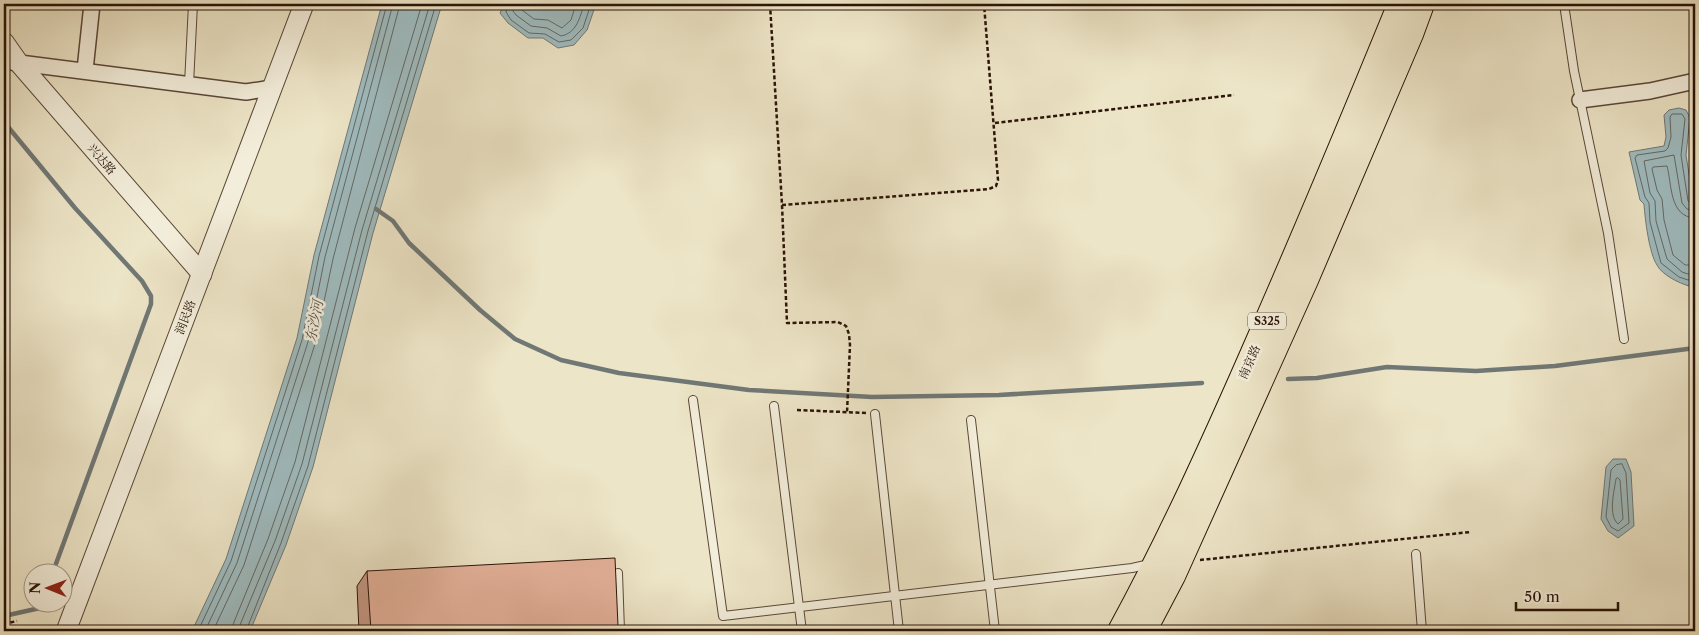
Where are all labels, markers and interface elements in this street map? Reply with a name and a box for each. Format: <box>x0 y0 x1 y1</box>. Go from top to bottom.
street label: 兴达路 <box>85 140 119 178</box>
water label: 东沙河 <box>301 296 327 343</box>
street label: 润民路 <box>172 298 198 336</box>
road number: S325 <box>1248 312 1286 330</box>
street label: 南京路 <box>1235 342 1263 382</box>
north arrow <box>22 562 72 612</box>
scale bar <box>1516 580 1619 612</box>
text: N <box>26 582 44 594</box>
text: 50 m <box>1524 587 1560 606</box>

